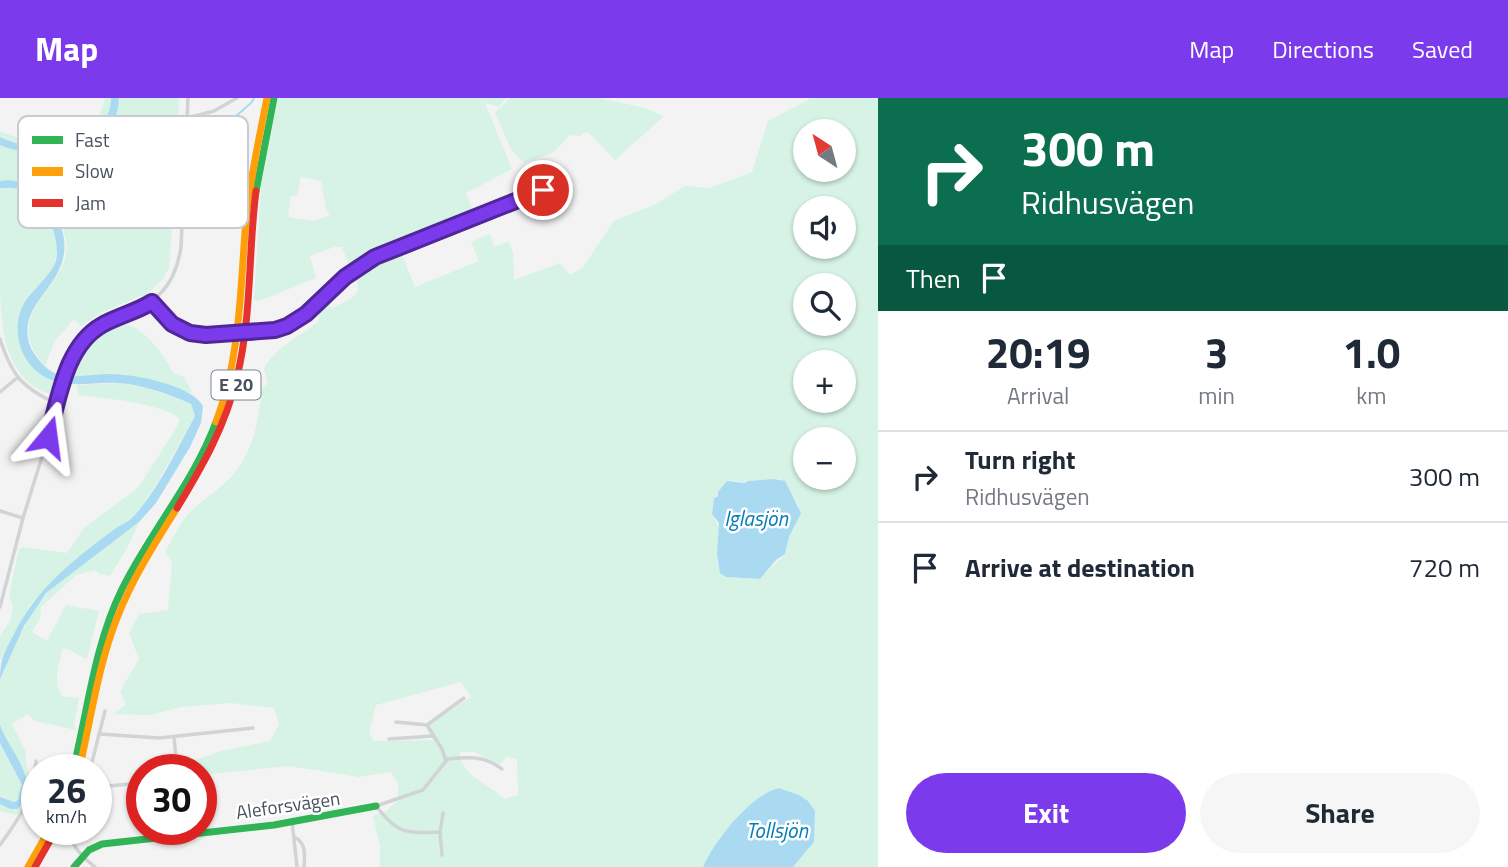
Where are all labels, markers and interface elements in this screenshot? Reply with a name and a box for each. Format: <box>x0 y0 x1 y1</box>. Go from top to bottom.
text: Map <box>35 24 98 74</box>
text: Map <box>1189 31 1234 67</box>
text: Directions <box>1272 31 1374 67</box>
text: Saved <box>1412 31 1473 67</box>
text: 300 m <box>1021 110 1155 185</box>
legend <box>18 116 248 228</box>
north arrow <box>793 119 856 182</box>
map controls <box>793 119 856 490</box>
text: Fast <box>75 125 110 154</box>
icon: right <box>906 126 997 217</box>
text: Slow <box>75 156 114 185</box>
pin <box>513 160 573 220</box>
icon: arrive <box>524 171 562 209</box>
text: Ridhusvägen <box>1021 178 1194 226</box>
text: Jam <box>75 188 106 217</box>
button: sound <box>793 196 856 259</box>
text: Then <box>906 259 961 298</box>
icon: arrive <box>975 259 1013 297</box>
button: search <box>793 273 856 336</box>
text: 20:19 <box>986 320 1091 384</box>
text: 3 <box>1205 320 1228 384</box>
text: 1.0 <box>1342 320 1400 384</box>
button: + <box>793 350 856 413</box>
road number: E 20 <box>212 370 260 400</box>
text: Arrival <box>1007 378 1069 413</box>
text: min <box>1198 378 1235 413</box>
text: km <box>1356 378 1387 413</box>
position arrow <box>11 400 85 474</box>
button: − <box>793 427 856 490</box>
text: Turn right <box>965 440 1076 479</box>
text: 300 m <box>1409 457 1480 496</box>
icon: right <box>906 458 944 496</box>
text: Ridhusvägen <box>965 479 1090 514</box>
water label: Iglasjön <box>724 502 788 534</box>
text: Arrive at destination <box>965 548 1195 587</box>
text: 720 m <box>1409 548 1480 587</box>
icon: arrive <box>906 549 944 587</box>
speed limit sign: 30 <box>126 754 217 845</box>
text: 26 <box>47 763 86 817</box>
button: Exit <box>906 773 1186 853</box>
button: Share <box>1200 773 1480 853</box>
street label: Aleforsvägen <box>234 783 342 826</box>
text: km/h <box>46 803 87 830</box>
water label: Tollsjön <box>746 814 808 846</box>

